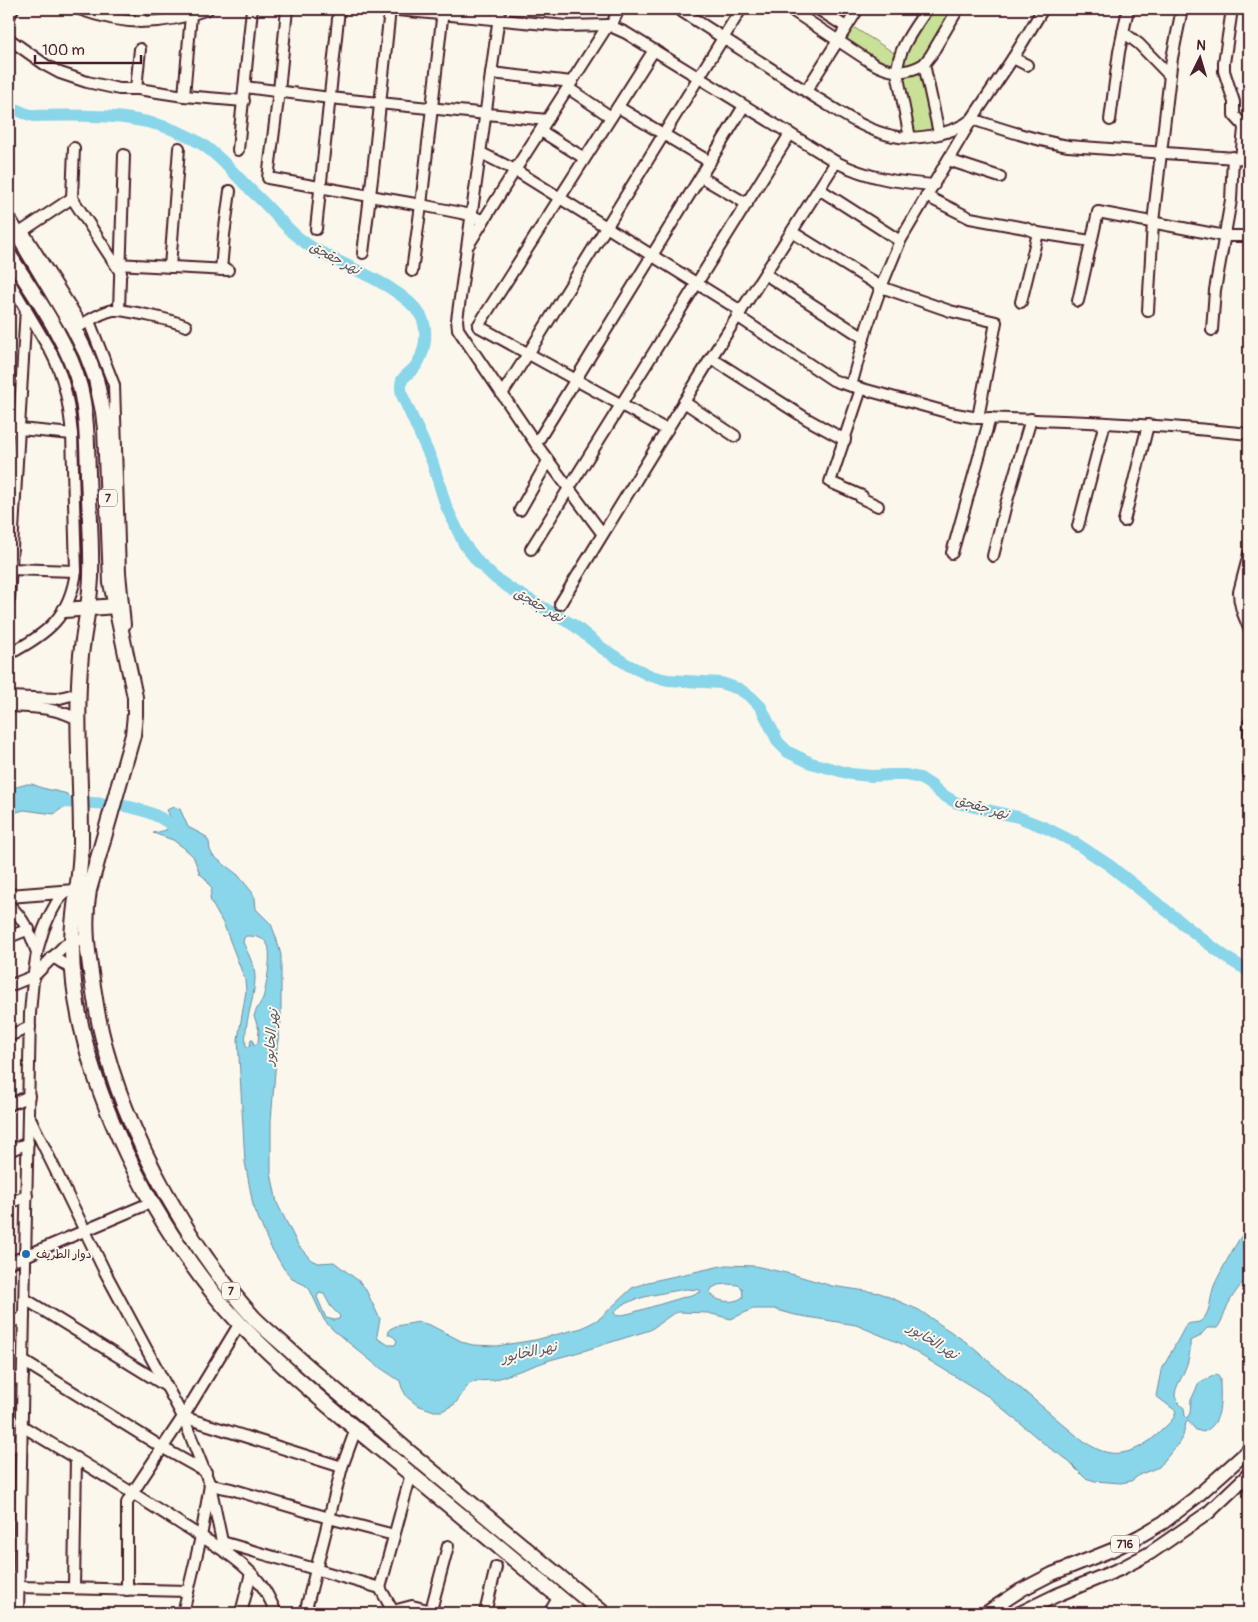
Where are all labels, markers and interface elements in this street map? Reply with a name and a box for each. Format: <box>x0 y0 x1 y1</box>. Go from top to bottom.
scale bar <box>35 32 141 64</box>
north arrow <box>1176 32 1226 82</box>
text: N <box>1196 37 1207 54</box>
text: 100 m <box>42 41 85 60</box>
water label: نهر جقجق <box>307 238 365 279</box>
road number: 7 <box>99 489 117 506</box>
water label: نهر جقجق <box>511 584 569 627</box>
water label: نهر جقجق <box>953 791 1013 823</box>
water label: نهر الخابور <box>260 1006 283 1068</box>
place label: دوار الطريف <box>36 1247 92 1262</box>
marker: دوار الطريف <box>20 1248 32 1260</box>
road number: 7 <box>222 1282 240 1300</box>
water label: نهر الخابور <box>902 1318 963 1365</box>
water label: نهر الخابور <box>498 1337 561 1368</box>
road number: 716 <box>1111 1536 1139 1552</box>

